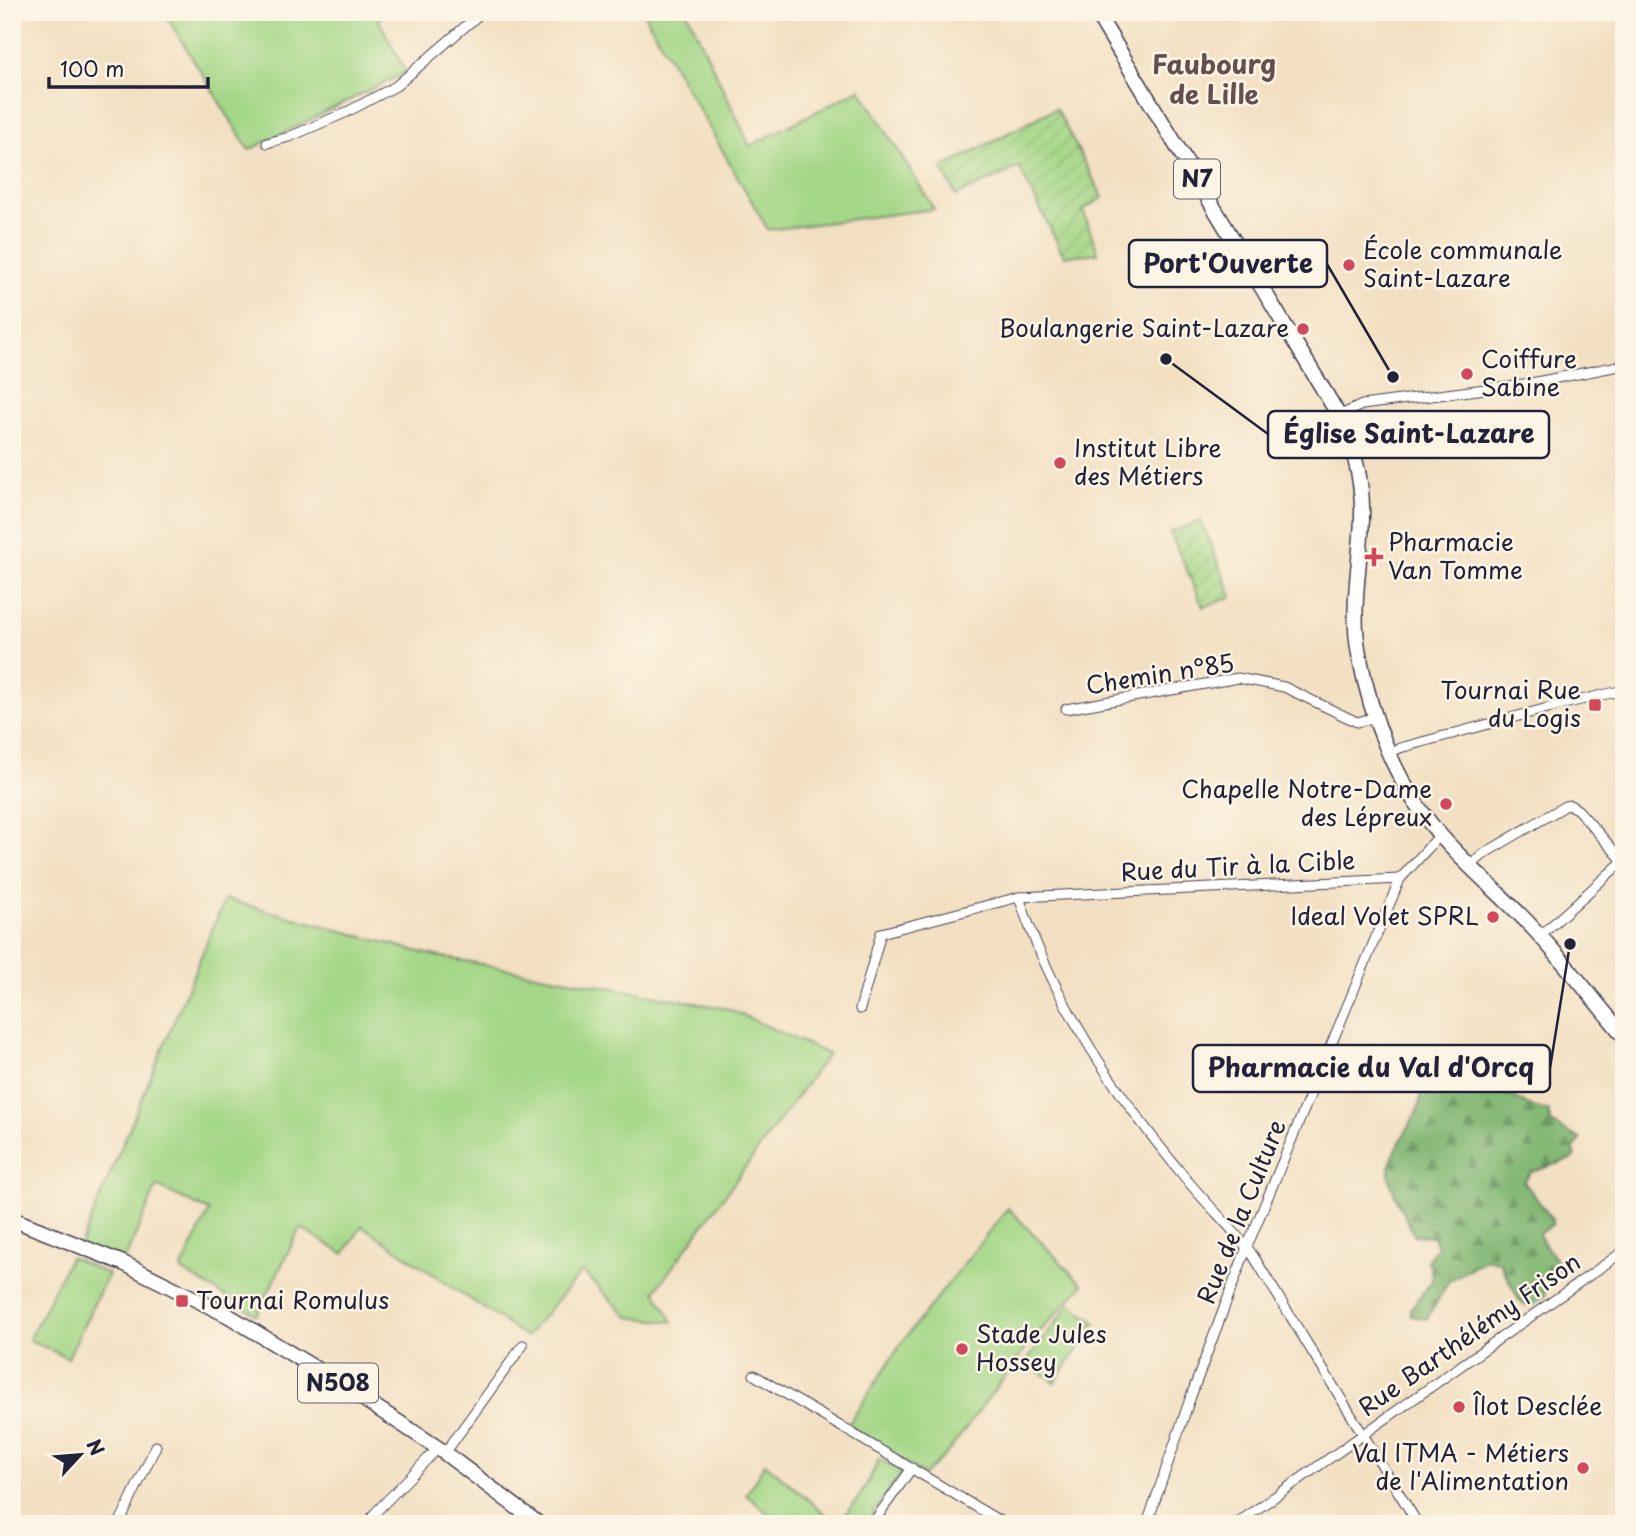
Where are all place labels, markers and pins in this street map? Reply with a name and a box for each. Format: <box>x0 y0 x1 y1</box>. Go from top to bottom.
place label: École communale Saint-Lazare <box>1363 231 1562 295</box>
callout: Port'Ouverte <box>1129 240 1327 287</box>
marker: École communale Saint-Lazare <box>1341 257 1357 273</box>
place label: Boulangerie Saint-Lazare <box>999 309 1289 345</box>
marker: Boulangerie Saint-Lazare <box>1295 321 1311 337</box>
place label: Coiffure Sabine <box>1481 340 1577 404</box>
marker: Coiffure Sabine <box>1459 366 1475 382</box>
callout: Église Saint-Lazare <box>1268 411 1549 458</box>
place label: Institut Libre des Métiers <box>1074 429 1222 493</box>
marker: Institut Libre des Métiers <box>1052 455 1068 471</box>
place label: Pharmacie Van Tomme <box>1388 523 1523 587</box>
marker: Pharmacie Van Tomme <box>1366 549 1382 565</box>
place label: Tournai Rue du Logis <box>1441 671 1581 735</box>
marker: Tournai Rue du Logis <box>1587 697 1603 713</box>
place label: Chapelle Notre-Dame des Lépreux <box>1181 770 1432 834</box>
marker: Chapelle Notre-Dame des Lépreux <box>1438 796 1454 812</box>
place label: Ideal Volet SPRL <box>1291 897 1479 933</box>
marker: Ideal Volet SPRL <box>1485 909 1501 925</box>
callout: Pharmacie du Val d'Orcq <box>1193 1045 1550 1092</box>
place label: Tournai Romulus <box>196 1281 389 1317</box>
marker: Tournai Romulus <box>174 1293 190 1309</box>
place label: Stade Jules Hossey <box>976 1315 1107 1379</box>
marker: Stade Jules Hossey <box>954 1341 970 1357</box>
place label: Îlot Desclée <box>1472 1387 1602 1423</box>
marker: Îlot Desclée <box>1451 1399 1467 1415</box>
place label: Val ITMA - Métiers de l'Alimentation <box>1352 1434 1569 1498</box>
marker: Val ITMA - Métiers de l'Alimentation <box>1575 1460 1591 1476</box>

